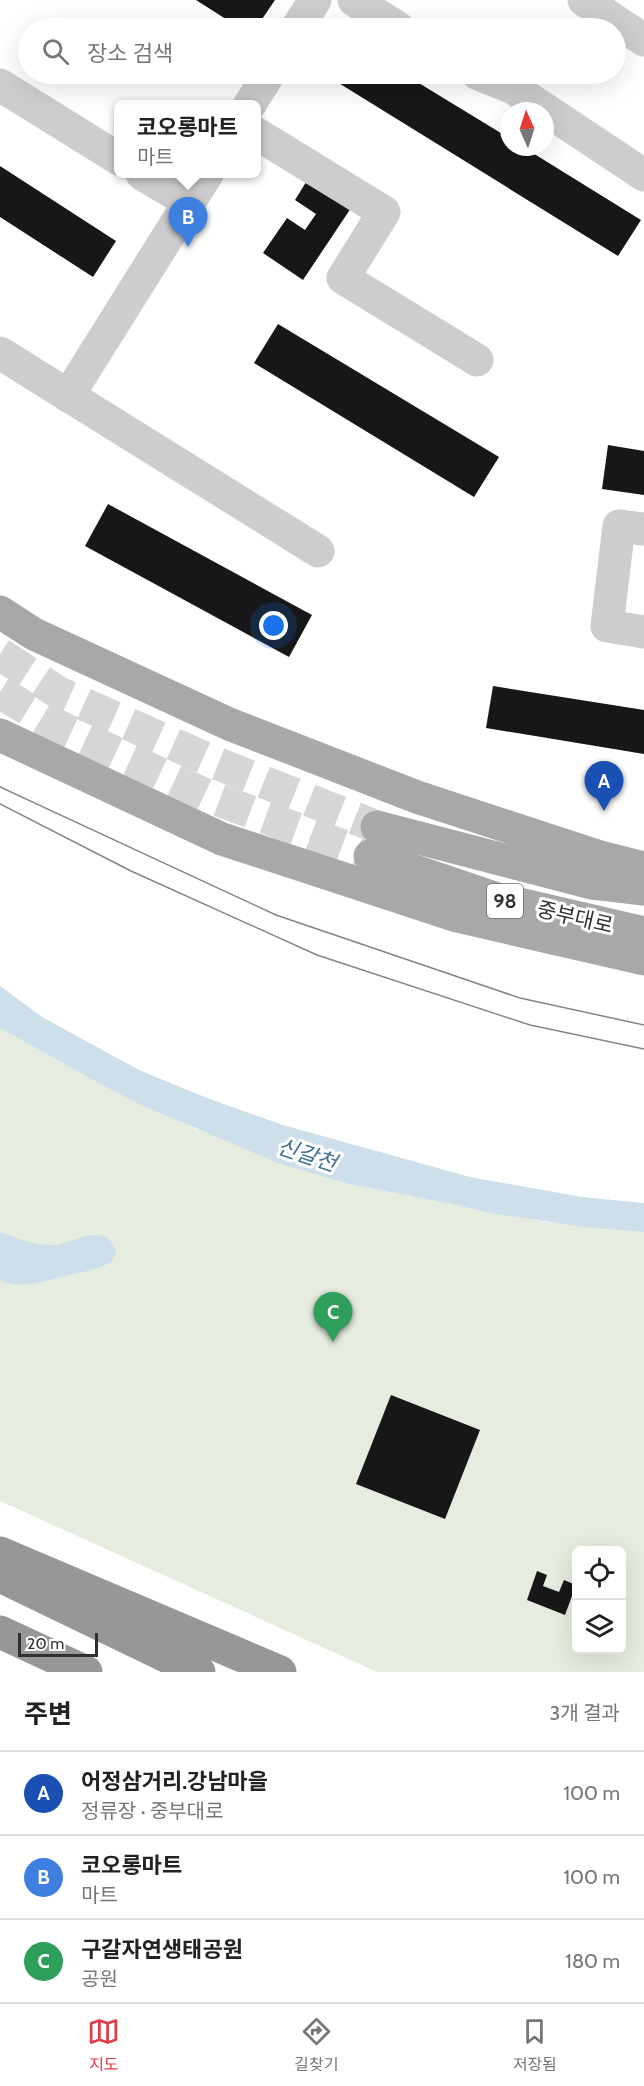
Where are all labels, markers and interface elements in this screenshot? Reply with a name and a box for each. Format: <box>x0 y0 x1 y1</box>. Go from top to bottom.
search box <box>18 18 626 84</box>
icon: search <box>39 35 72 68</box>
text: 장소 검색 <box>87 40 173 67</box>
popup <box>114 100 261 178</box>
north arrow <box>500 102 554 156</box>
text: 코오롱마트 <box>137 114 238 141</box>
text: 마트 <box>137 145 174 169</box>
pin: B <box>168 198 207 247</box>
your location <box>259 611 288 640</box>
pin: A <box>584 762 624 811</box>
road number: 98 <box>487 884 523 918</box>
street label: 중부대로 <box>535 896 615 938</box>
water label: 신갈천 <box>274 1133 343 1178</box>
pin: C <box>314 1292 352 1342</box>
map controls <box>572 1546 626 1654</box>
button: locate <box>572 1546 626 1600</box>
button: layers <box>572 1600 626 1654</box>
scale bar <box>18 1630 98 1658</box>
text: 20 m <box>27 1634 64 1653</box>
text: 주변 <box>24 1698 72 1730</box>
text: 3개 결과 <box>549 1701 620 1725</box>
text: 어정삼거리.강남마을 <box>81 1768 268 1795</box>
text: A <box>37 1781 50 1805</box>
text: 100 m <box>564 1781 620 1805</box>
text: 정류장 · 중부대로 <box>81 1799 224 1823</box>
text: 코오롱마트 <box>81 1852 182 1879</box>
text: B <box>37 1865 50 1889</box>
text: 100 m <box>564 1865 620 1889</box>
text: 마트 <box>81 1883 118 1907</box>
text: 구갈자연생태공원 <box>81 1936 243 1963</box>
text: C <box>37 1949 50 1973</box>
text: 180 m <box>565 1949 620 1973</box>
text: 공원 <box>81 1967 118 1991</box>
tab: 지도 <box>87 2015 120 2075</box>
tab: 길찾기 <box>294 2015 339 2075</box>
tab: 저장됨 <box>513 2015 557 2075</box>

